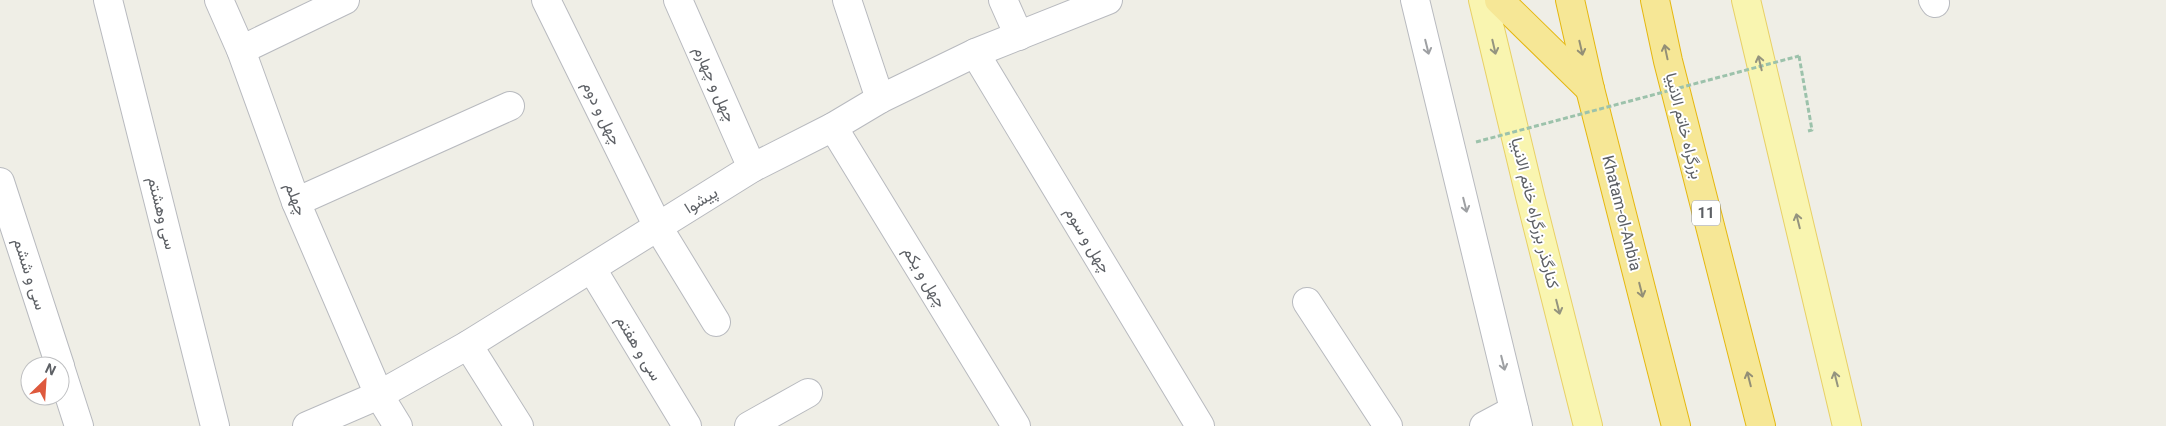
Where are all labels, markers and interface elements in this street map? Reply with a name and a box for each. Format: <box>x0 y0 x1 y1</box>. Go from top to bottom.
one-way arrow <box>1423 39 1432 55</box>
one-way arrow <box>1490 39 1499 55</box>
one-way arrow <box>1577 39 1586 55</box>
street label: چهل و چهارم <box>688 43 740 126</box>
one-way arrow <box>1660 44 1670 60</box>
one-way arrow <box>1755 55 1764 71</box>
street label: بزرگراه خاتم الانبیا <box>1661 71 1706 181</box>
street label: چهل و دوم <box>577 78 626 149</box>
street label: کنارگذر بزرگراه خاتم الانبیا <box>1506 136 1563 291</box>
street label: Khatam-ol-Anbia <box>1598 153 1646 273</box>
street label: سی وهشتم <box>143 175 180 252</box>
street label: چهلم <box>279 180 311 219</box>
street label: پیشوا <box>681 182 722 219</box>
one-way arrow <box>1461 197 1470 213</box>
road number: 11 <box>1692 200 1720 226</box>
street label: چهل و سوم <box>1059 204 1115 278</box>
one-way arrow <box>1793 213 1802 229</box>
street label: سی و ششم <box>9 236 51 313</box>
street label: چهل و یکم <box>898 243 951 312</box>
one-way arrow <box>1637 282 1646 298</box>
one-way arrow <box>1554 299 1563 315</box>
street label: سی و هفتم <box>611 312 666 385</box>
one-way arrow <box>1499 355 1508 371</box>
north arrow <box>20 356 70 406</box>
text: N <box>43 360 58 379</box>
one-way arrow <box>1743 371 1753 387</box>
one-way arrow <box>1831 371 1840 387</box>

